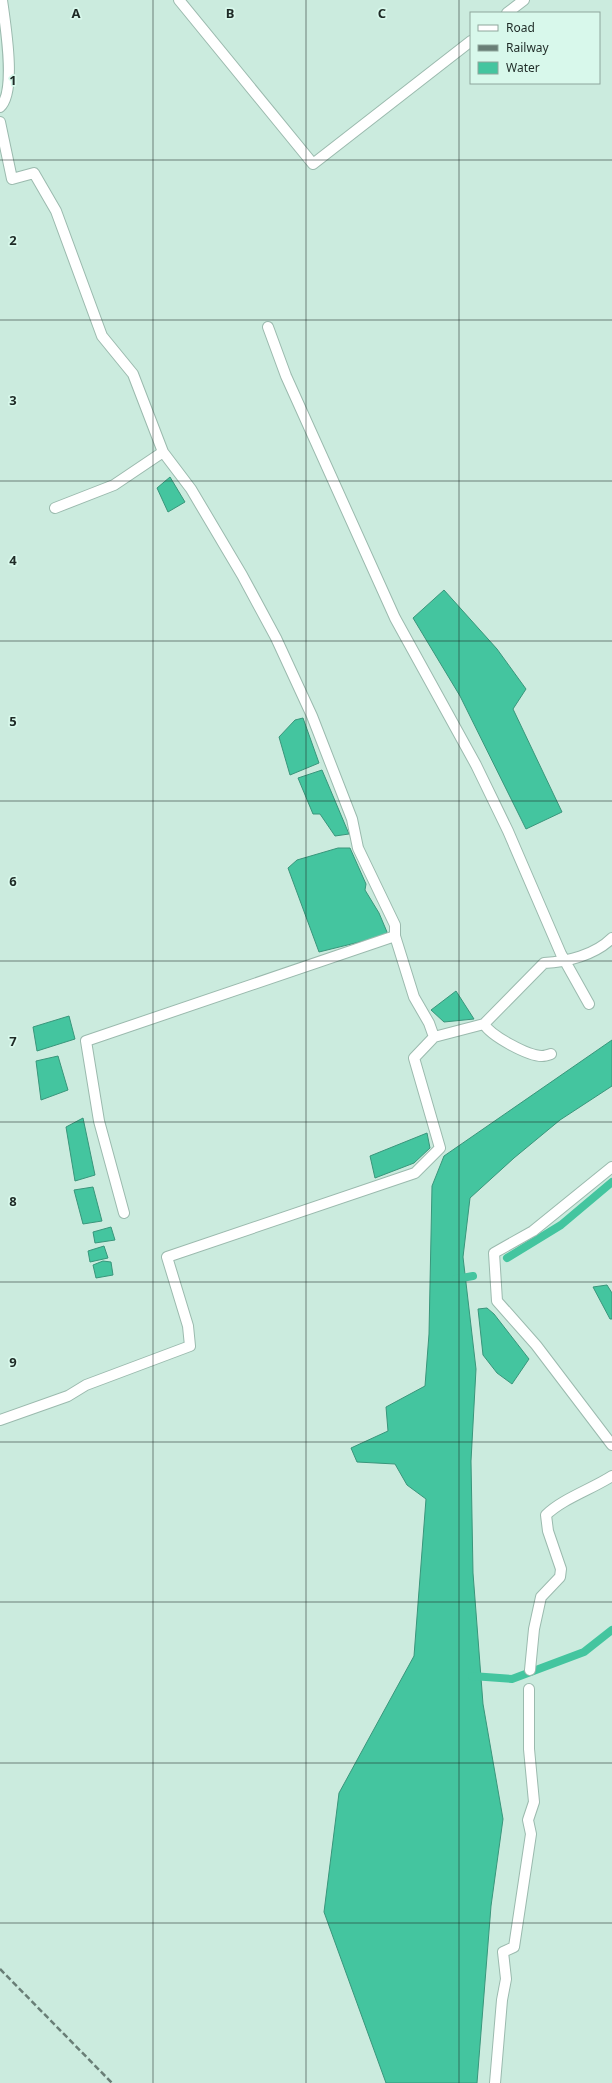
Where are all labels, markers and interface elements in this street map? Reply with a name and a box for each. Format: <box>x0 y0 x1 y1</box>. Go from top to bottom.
text: A <box>72 4 81 22</box>
text: B <box>226 4 234 22</box>
text: C <box>378 4 386 22</box>
legend <box>470 12 600 84</box>
text: Road <box>506 19 535 36</box>
text: Railway <box>506 39 550 56</box>
text: Water <box>506 59 540 76</box>
text: 1 <box>9 71 17 89</box>
text: 2 <box>9 231 17 249</box>
text: 3 <box>9 391 17 409</box>
text: 4 <box>9 551 17 569</box>
text: 5 <box>9 712 17 730</box>
text: 6 <box>9 872 17 890</box>
text: 7 <box>9 1032 17 1050</box>
text: 8 <box>9 1192 17 1210</box>
text: 9 <box>9 1353 17 1371</box>

